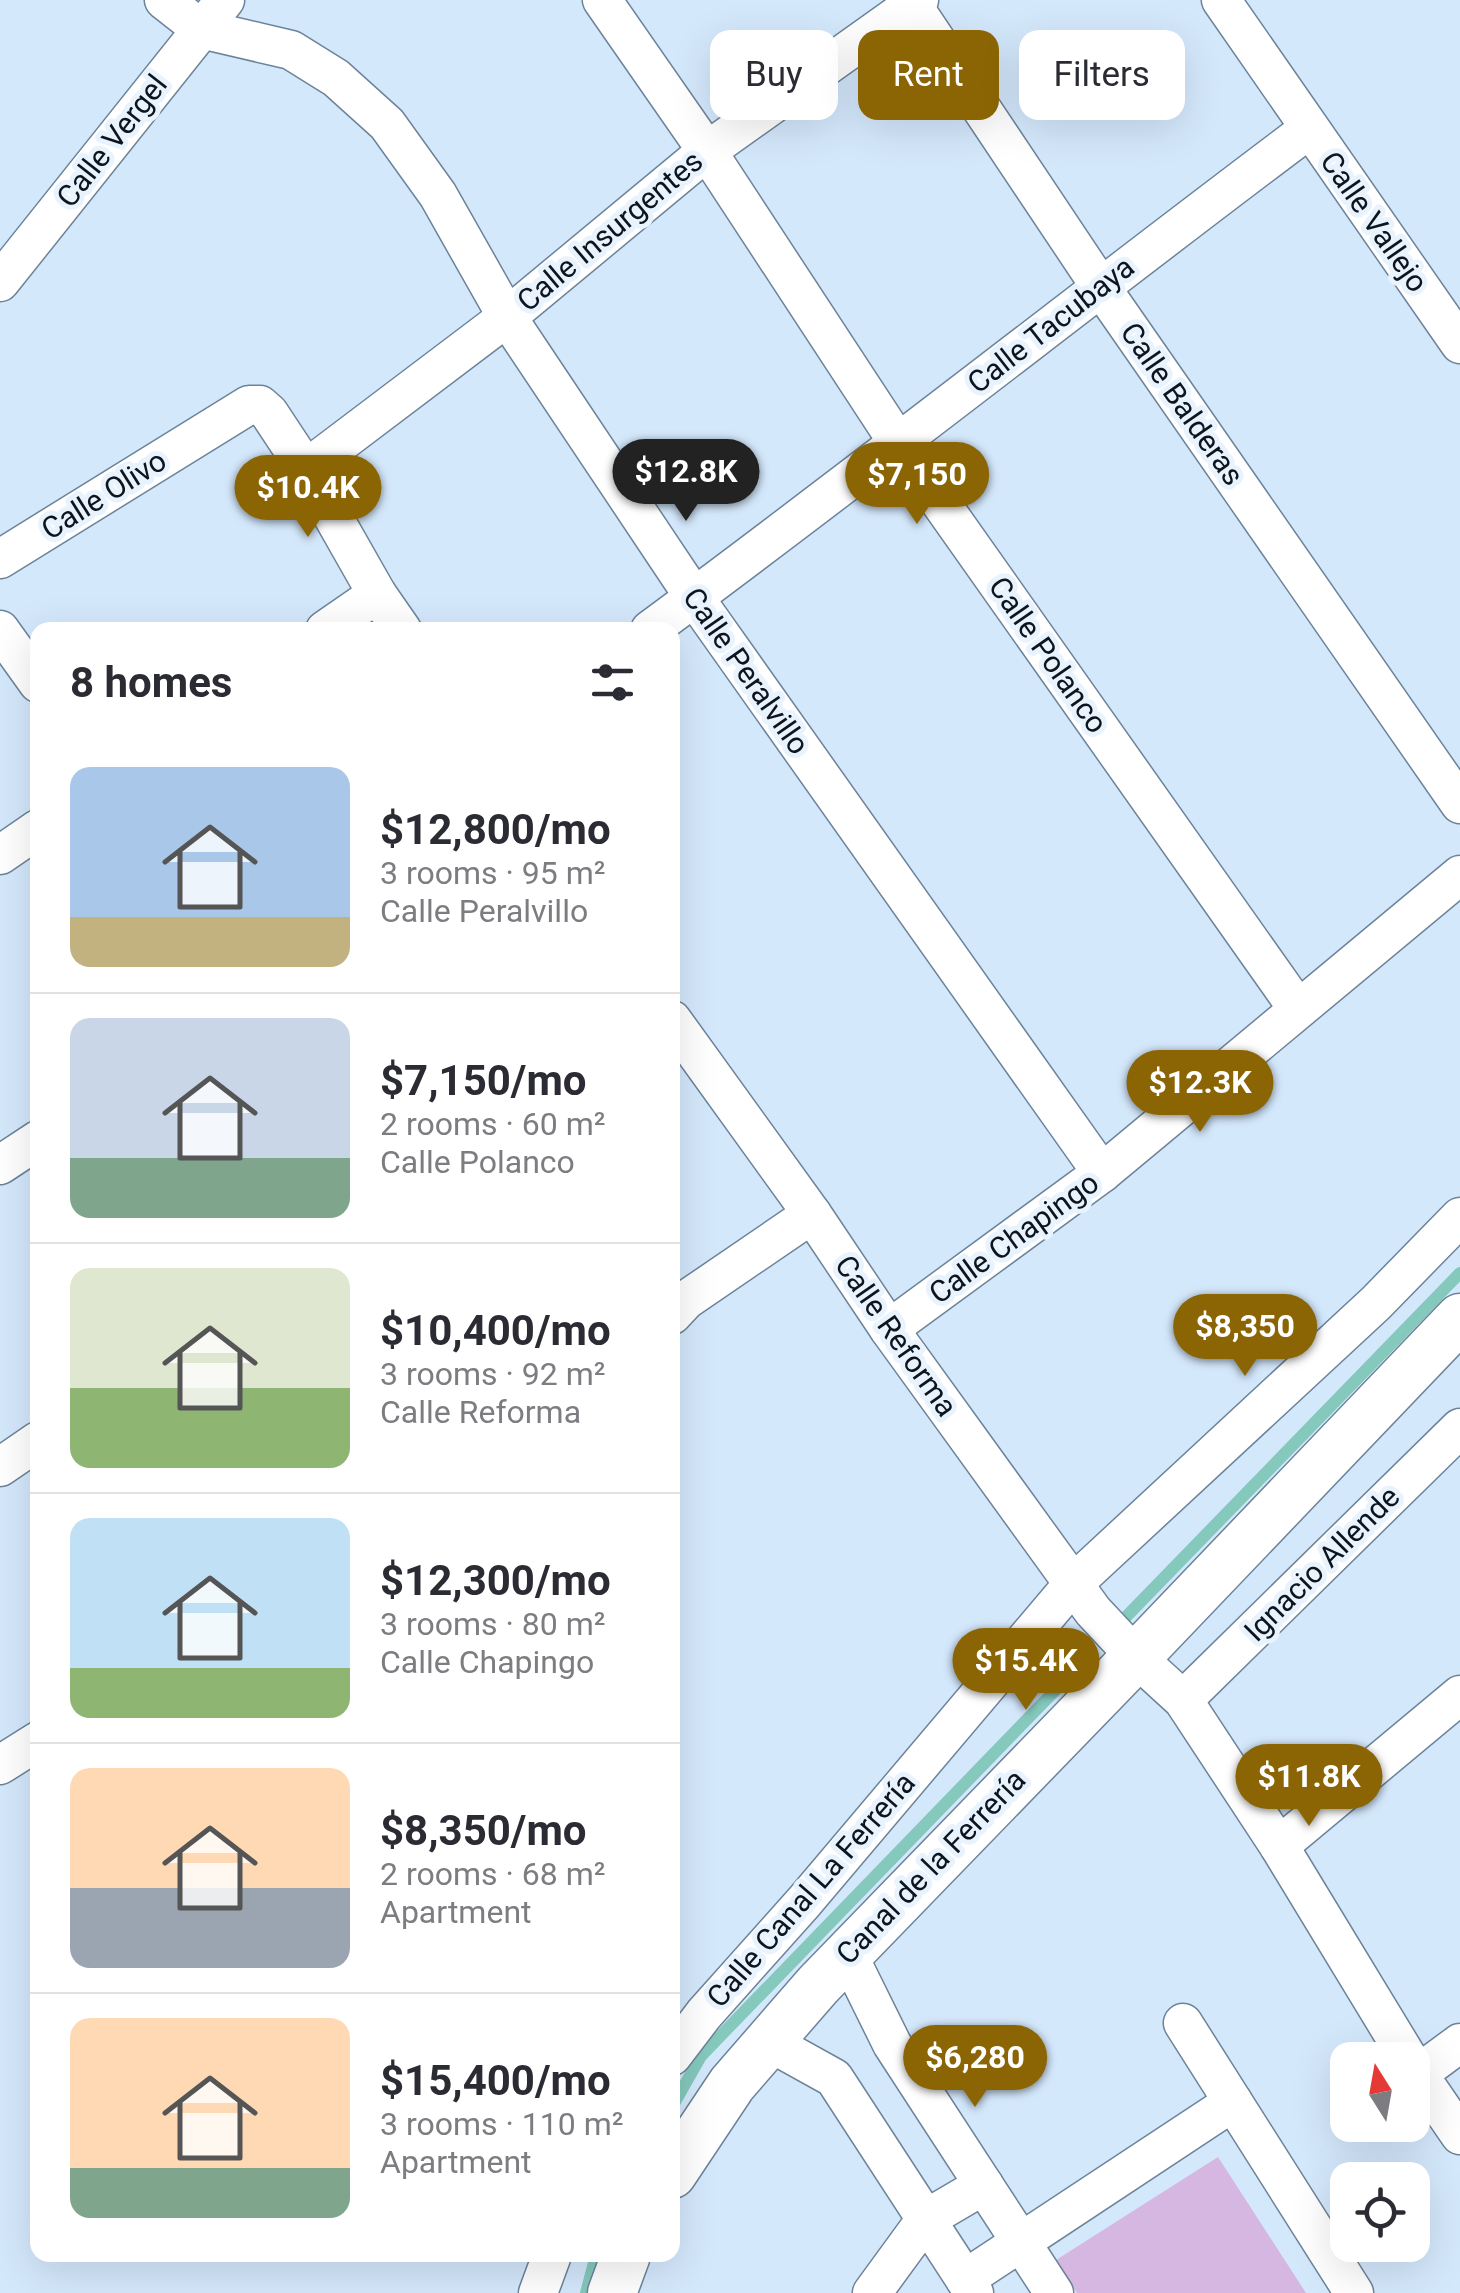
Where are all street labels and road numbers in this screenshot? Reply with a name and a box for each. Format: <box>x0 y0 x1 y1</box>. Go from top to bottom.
street label: Calle Vergel <box>49 68 174 214</box>
street label: Calle Insurgentes <box>510 143 709 318</box>
street label: Calle Vallejo <box>1313 145 1436 299</box>
street label: Calle Tacubaya <box>961 249 1141 400</box>
street label: Calle Balderas <box>1113 316 1251 492</box>
street label: Calle Olivo <box>35 443 173 547</box>
street label: Calle Polanco <box>982 570 1115 740</box>
street label: Calle Peralvillo <box>676 581 817 761</box>
street label: Calle Chapingo <box>922 1164 1105 1311</box>
street label: Calle Reforma <box>828 1248 965 1423</box>
street label: Ignacio Allende <box>1237 1479 1406 1648</box>
street label: Canal de la Ferrería <box>829 1762 1032 1971</box>
street label: Calle Canal La Ferrería <box>699 1765 922 2014</box>

